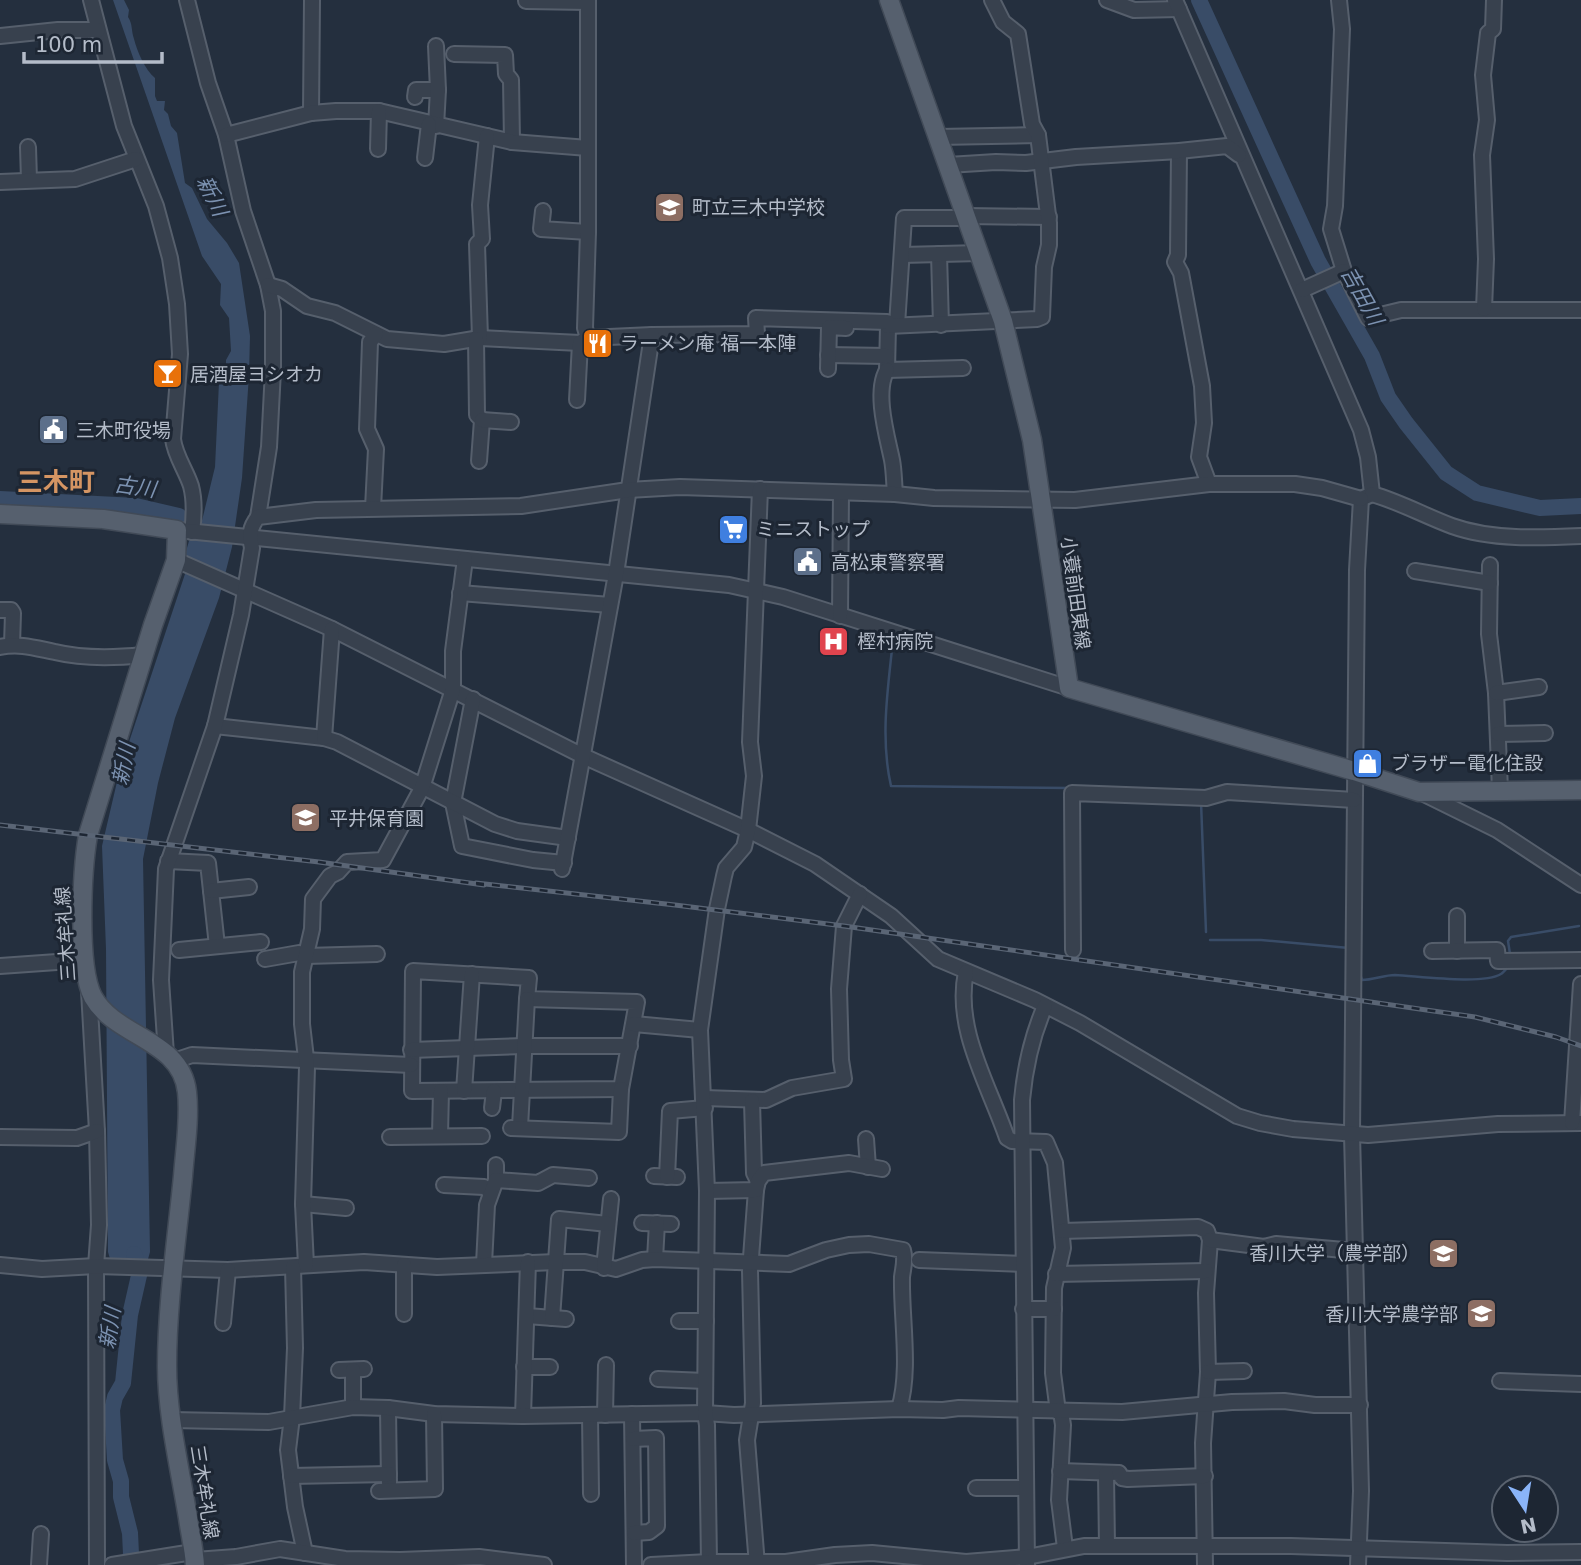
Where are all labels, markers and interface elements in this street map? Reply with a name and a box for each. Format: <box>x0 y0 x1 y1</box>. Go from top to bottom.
scale bar <box>24 21 163 65</box>
text: 100 m <box>35 33 102 57</box>
water label: 新川 <box>192 172 233 222</box>
school or university icon: 町立三木中学校 <box>652 190 686 224</box>
place label: 町立三木中学校 <box>692 196 825 218</box>
water label: 吉田川 <box>1336 263 1389 331</box>
restaurant icon: ラーメン庵 福一本陣 <box>580 326 614 360</box>
place label: ラーメン庵 福一本陣 <box>620 332 796 354</box>
bar icon: 居酒屋ヨシオカ <box>150 357 184 391</box>
place label: 居酒屋ヨシオカ <box>190 363 323 385</box>
public building icon: 三木町役場 <box>36 413 70 447</box>
place label: 三木町役場 <box>76 419 171 441</box>
district label: 三木町 <box>17 467 95 497</box>
water label: 古川 <box>113 472 159 502</box>
supermarket icon: ミニストップ <box>716 512 750 546</box>
place label: ミニストップ <box>756 518 870 540</box>
street label: 小蓑前田東線 <box>1057 535 1095 651</box>
public building icon: 高松東警察署 <box>791 545 825 579</box>
place label: 高松東警察署 <box>831 551 945 573</box>
hospital icon: 樫村病院 <box>817 624 851 658</box>
place label: 樫村病院 <box>857 630 933 652</box>
water label: 新川 <box>108 739 140 787</box>
shop icon: ブラザー電化住設 <box>1351 746 1385 780</box>
place label: ブラザー電化住設 <box>1391 752 1543 774</box>
school or university icon: 平井保育園 <box>289 801 323 835</box>
place label: 平井保育園 <box>329 807 424 829</box>
street label: 三木牟礼線 <box>51 886 79 982</box>
school or university icon: 香川大学（農学部） <box>1426 1236 1460 1270</box>
place label: 香川大学（農学部） <box>1249 1242 1420 1264</box>
school or university icon: 香川大学農学部 <box>1464 1297 1498 1331</box>
water label: 新川 <box>95 1303 125 1351</box>
place label: 香川大学農学部 <box>1325 1303 1458 1325</box>
street label: 三木牟礼線 <box>187 1443 223 1541</box>
north arrow <box>1490 1474 1560 1544</box>
text: N <box>1518 1513 1539 1538</box>

